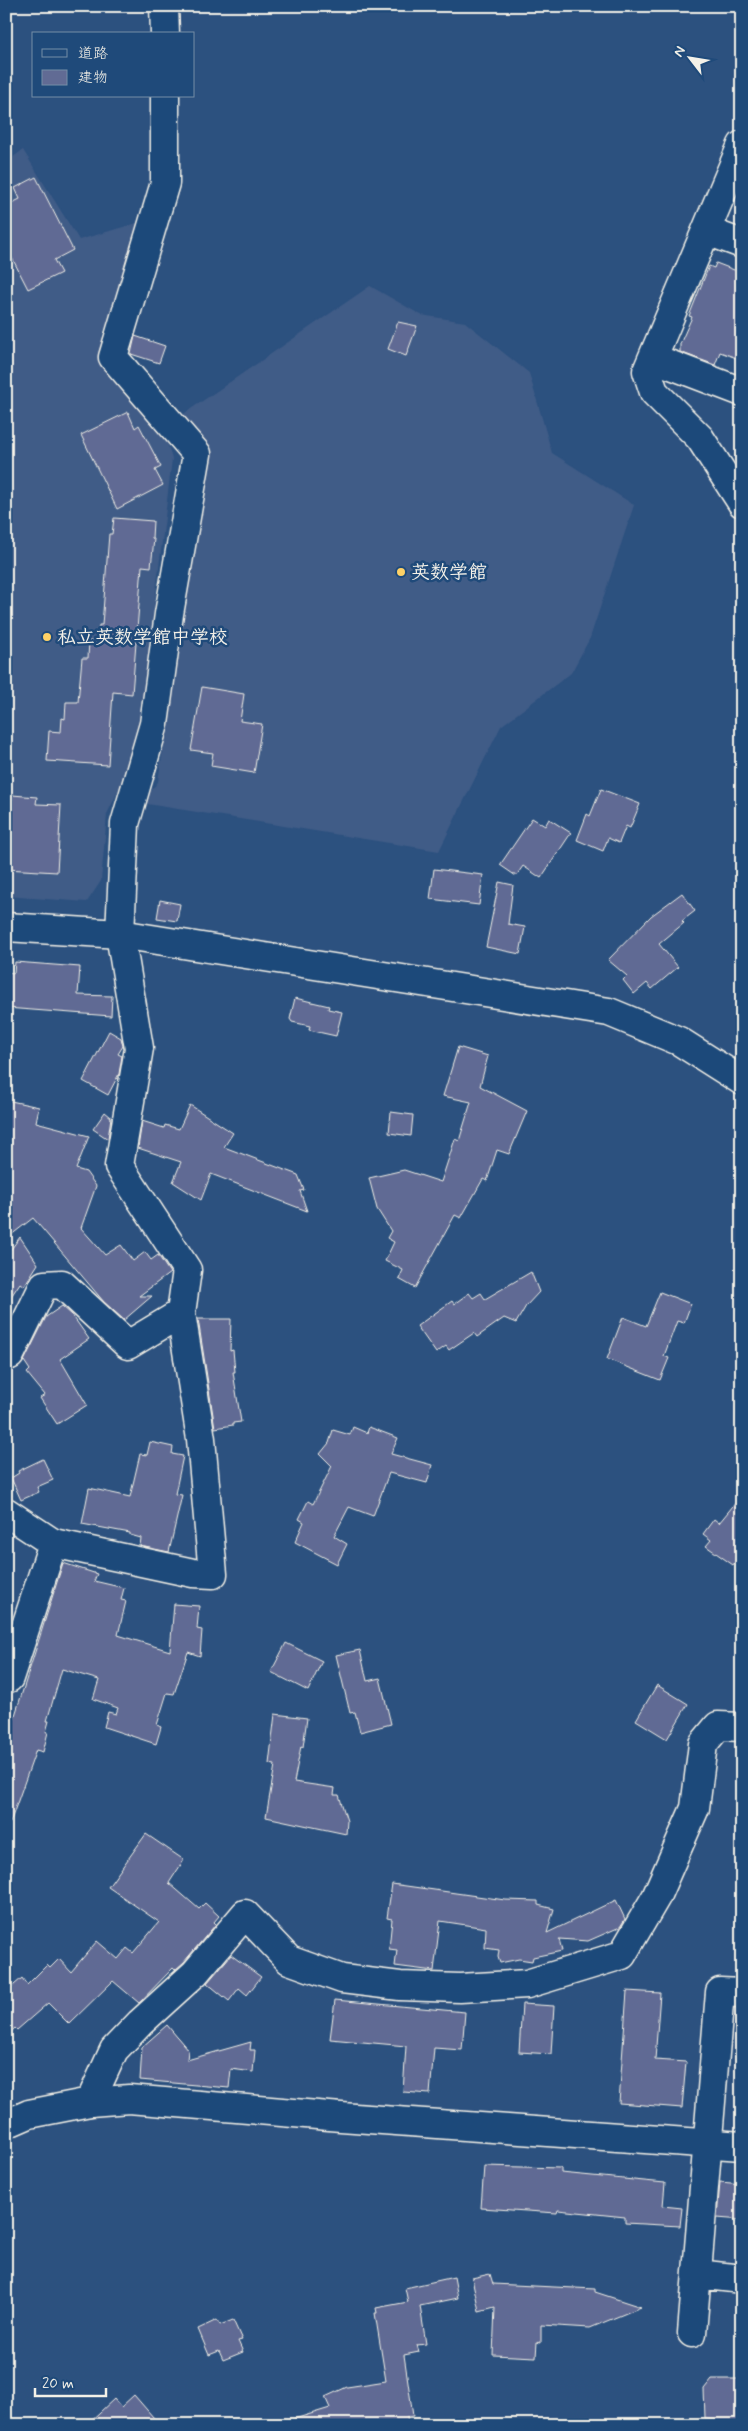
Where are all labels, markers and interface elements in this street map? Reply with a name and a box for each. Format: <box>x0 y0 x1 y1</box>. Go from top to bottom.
legend <box>32 32 195 98</box>
north arrow <box>666 32 716 82</box>
text: N <box>670 43 690 60</box>
text: 道路 <box>78 44 108 64</box>
text: 建物 <box>78 68 108 88</box>
place label: 英数学館 <box>411 560 487 585</box>
marker: 英数学館 <box>395 566 407 578</box>
place label: 私立英数学館中学校 <box>57 625 228 650</box>
marker: 私立英数学館中学校 <box>41 631 53 643</box>
scale bar <box>35 2366 106 2398</box>
text: 20 m <box>42 2374 74 2394</box>

